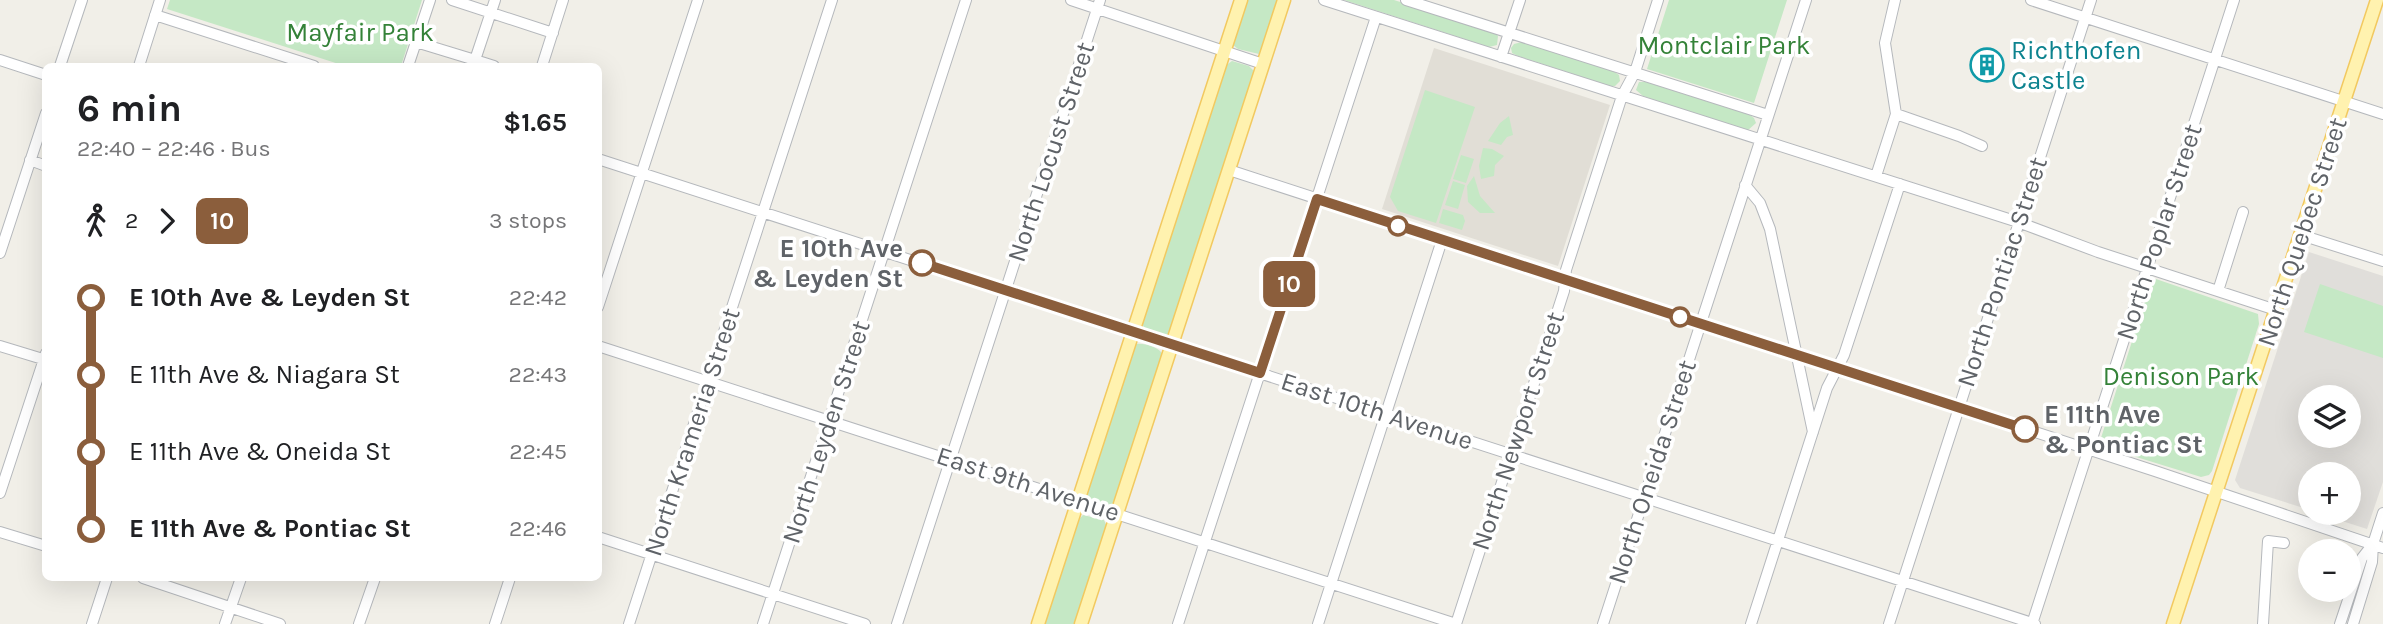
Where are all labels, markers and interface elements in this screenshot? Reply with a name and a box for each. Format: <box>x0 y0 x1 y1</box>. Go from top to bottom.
park label: Mayfair Park <box>286 17 434 48</box>
park label: Montclair Park <box>1638 30 1810 61</box>
place label: Richthofen Castle <box>2011 35 2141 96</box>
street label: North Locust Street <box>1001 38 1101 266</box>
building icon: Richthofen Castle <box>1968 46 2006 84</box>
text: 6 min <box>77 86 182 131</box>
text: $1.65 <box>503 107 567 138</box>
street label: North Quebec Street <box>2250 113 2354 350</box>
street label: North Poplar Street <box>2109 120 2209 344</box>
text: 22:40 – 22:46 · Bus <box>77 135 271 162</box>
street label: North Pontiac Street <box>1950 153 2054 391</box>
icon: walk <box>77 202 115 240</box>
icon: forward <box>148 202 186 240</box>
text: 2 <box>125 207 138 234</box>
text: 10 <box>210 207 234 235</box>
text: 3 stops <box>489 207 567 234</box>
unlabelled marker <box>1388 216 1408 236</box>
place label: E 10th Ave & Leyden St <box>752 233 903 294</box>
marker: E 10th Ave & Leyden St <box>909 250 935 276</box>
line badge: 10 <box>1258 261 1320 307</box>
text: 10 <box>1277 270 1301 298</box>
text: E 10th Ave & Leyden St <box>129 282 410 313</box>
text: 22:42 <box>509 284 567 311</box>
street label: North Krameria Street <box>637 304 747 560</box>
unlabelled marker <box>1670 307 1690 327</box>
street label: North Newport Street <box>1465 308 1571 554</box>
street label: North Leyden Street <box>775 316 877 547</box>
street label: North Oneida Street <box>1601 356 1703 588</box>
text: E 11th Ave & Niagara St <box>129 359 400 390</box>
text: 22:43 <box>509 361 567 388</box>
park label: Denison Park <box>2103 361 2259 392</box>
street label: East 10th Avenue <box>1277 365 1477 457</box>
map controls <box>2298 385 2361 602</box>
button: layers <box>2298 385 2361 448</box>
place label: E 11th Ave & Pontiac St <box>2044 399 2203 460</box>
marker: E 11th Ave & Pontiac St <box>2012 416 2038 442</box>
text: E 11th Ave & Oneida St <box>129 436 390 467</box>
text: 22:45 <box>509 438 567 465</box>
street label: East 9th Avenue <box>932 440 1124 528</box>
button: + <box>2298 462 2361 525</box>
text: E 11th Ave & Pontiac St <box>129 513 411 544</box>
text: 22:46 <box>509 515 567 542</box>
button: − <box>2298 539 2361 602</box>

